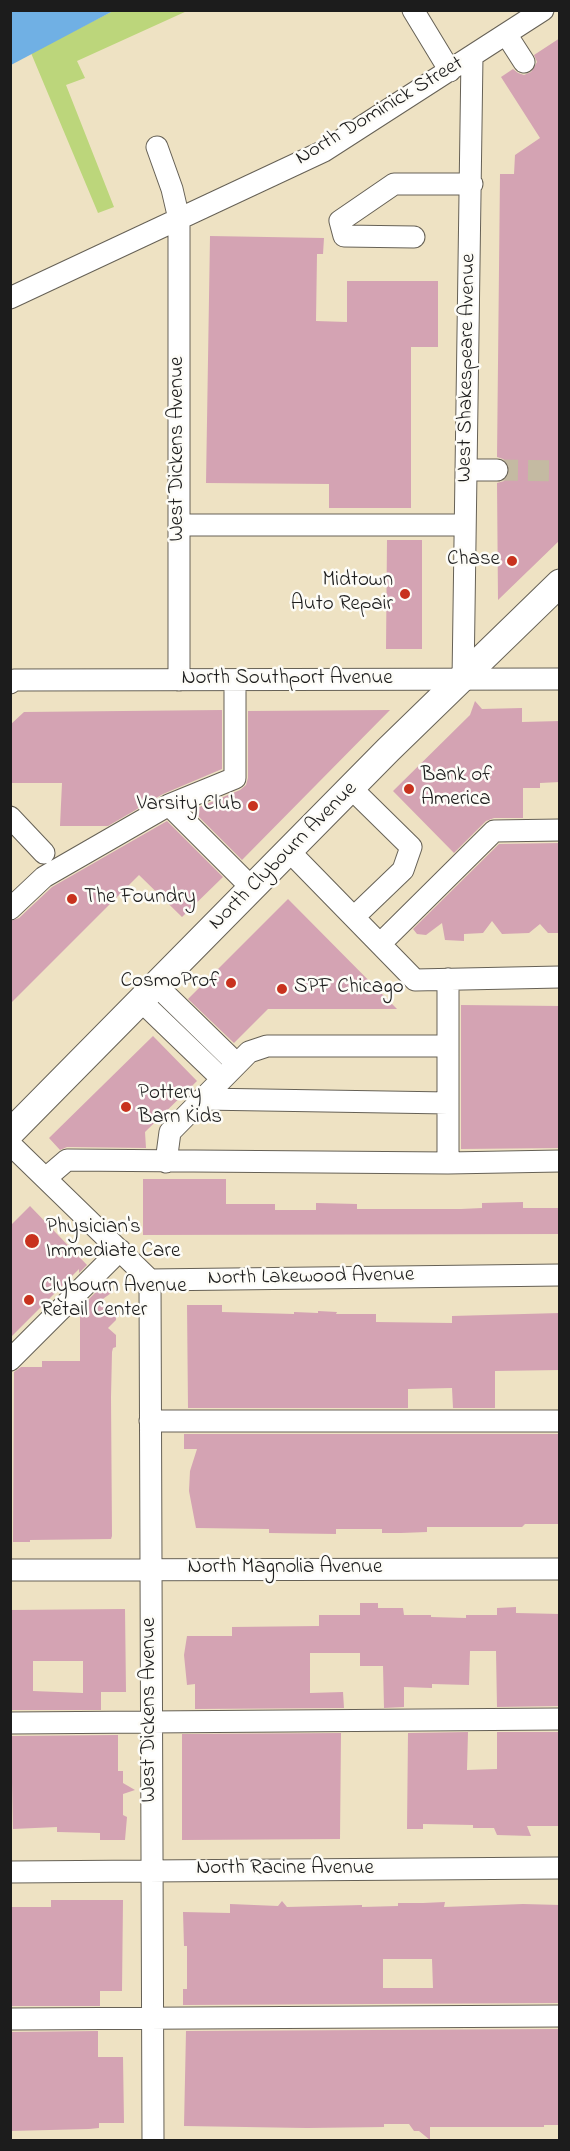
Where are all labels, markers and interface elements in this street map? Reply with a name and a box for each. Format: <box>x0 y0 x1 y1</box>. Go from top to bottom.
street label: North Dominick Street <box>292 52 468 172</box>
street label: West Shakespeare Avenue <box>453 253 483 483</box>
street label: West Dickens Avenue <box>166 357 192 541</box>
place label: Chase <box>447 548 500 574</box>
marker: Chase <box>505 554 519 568</box>
place label: Midtown Auto Repair <box>291 569 393 619</box>
marker: Midtown Auto Repair <box>398 587 412 601</box>
street label: North Southport Avenue <box>181 667 393 693</box>
place label: Bank of America <box>421 764 492 814</box>
street label: North Clybourn Avenue <box>205 778 363 936</box>
marker: Bank of America <box>402 782 416 796</box>
place label: Varsity Club <box>137 793 241 819</box>
marker: Varsity Club <box>246 799 260 813</box>
place label: The Foundry <box>84 886 196 912</box>
marker: The Foundry <box>65 892 79 906</box>
place label: CosmoProf <box>121 970 219 996</box>
marker: CosmoProf <box>224 976 238 990</box>
place label: SPF Chicago <box>294 976 404 1002</box>
marker: SPF Chicago <box>275 982 289 996</box>
place label: Pottery Barn Kids <box>138 1082 222 1132</box>
marker: Pottery Barn Kids <box>119 1100 133 1114</box>
place label: Physician's Immediate Care <box>46 1216 180 1266</box>
marker: Physician's Immediate Care <box>23 1232 41 1250</box>
street label: North Lakewood Avenue <box>207 1264 415 1292</box>
place label: Clybourn Avenue Retail Center <box>41 1275 187 1325</box>
marker: Clybourn Avenue Retail Center <box>22 1293 36 1307</box>
street label: North Magnolia Avenue <box>188 1556 382 1582</box>
street label: West Dickens Avenue <box>138 1618 164 1802</box>
street label: North Racine Avenue <box>196 1857 374 1883</box>

